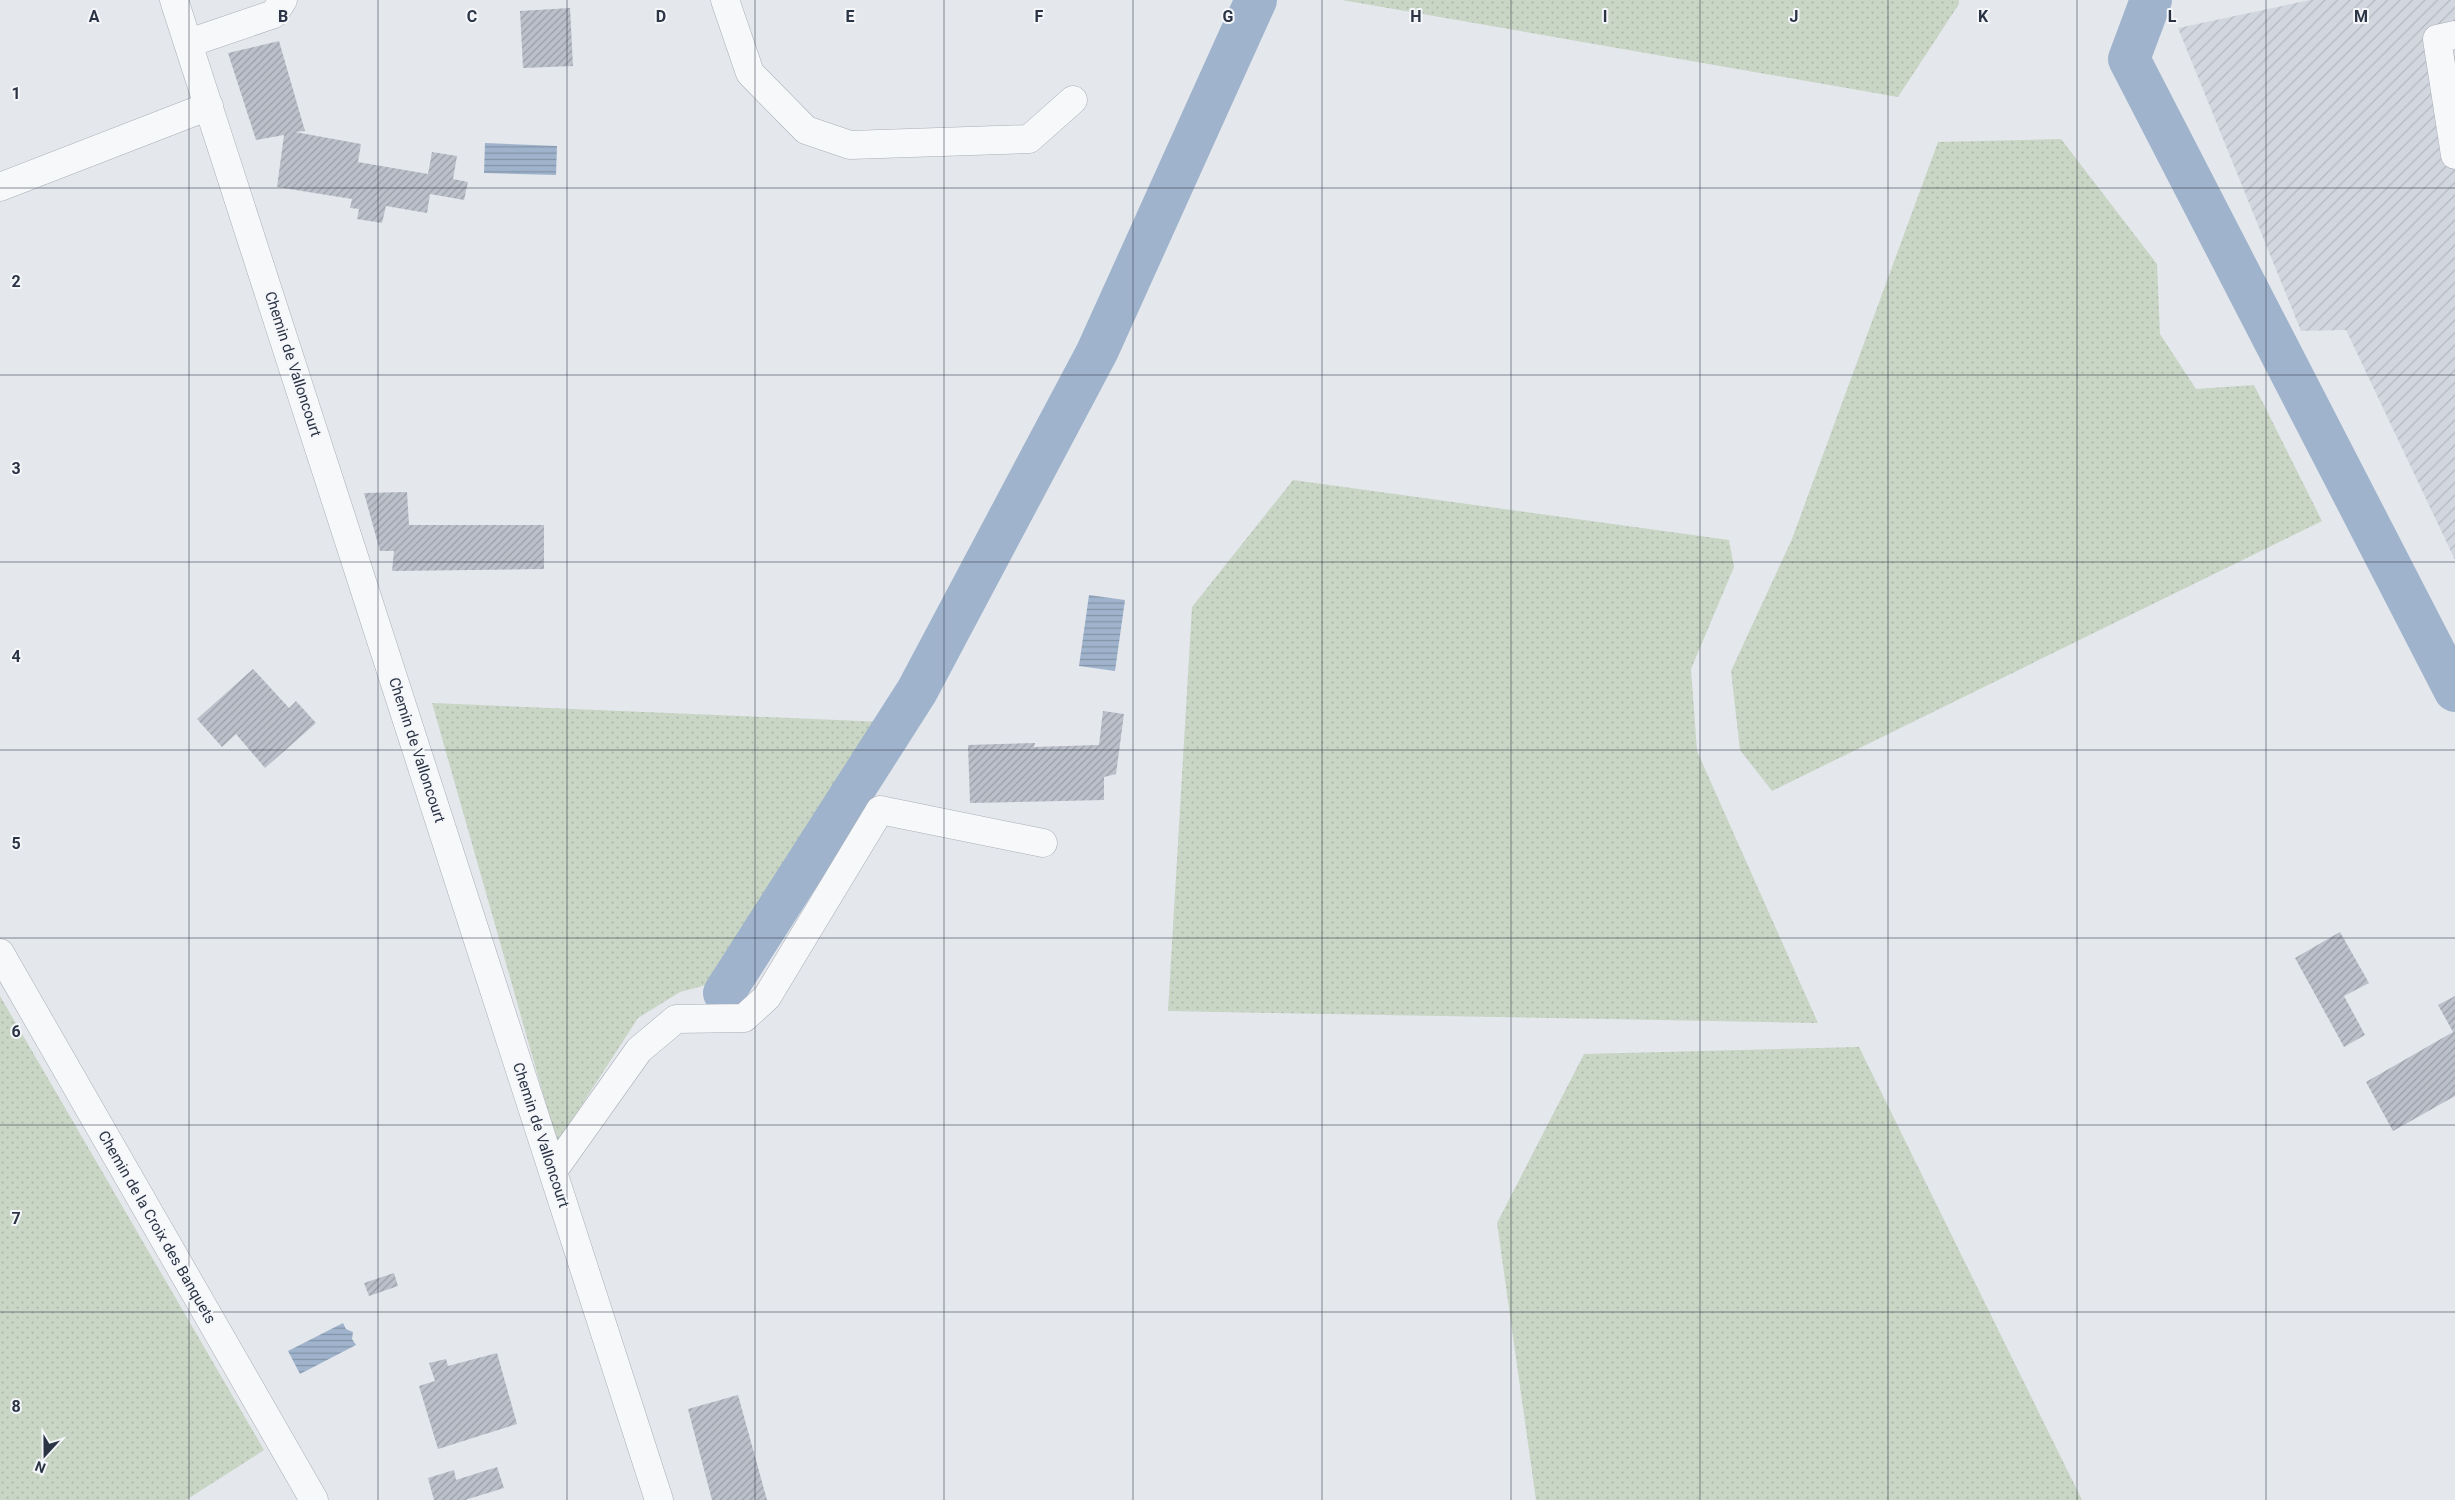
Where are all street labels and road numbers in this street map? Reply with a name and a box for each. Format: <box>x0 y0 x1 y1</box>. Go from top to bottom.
street label: Chemin de Valloncourt <box>261 289 325 439</box>
street label: Chemin de Valloncourt <box>385 675 449 825</box>
street label: Chemin de Valloncourt <box>509 1060 573 1210</box>
street label: Chemin de la Croix des Banquets <box>94 1127 220 1327</box>

